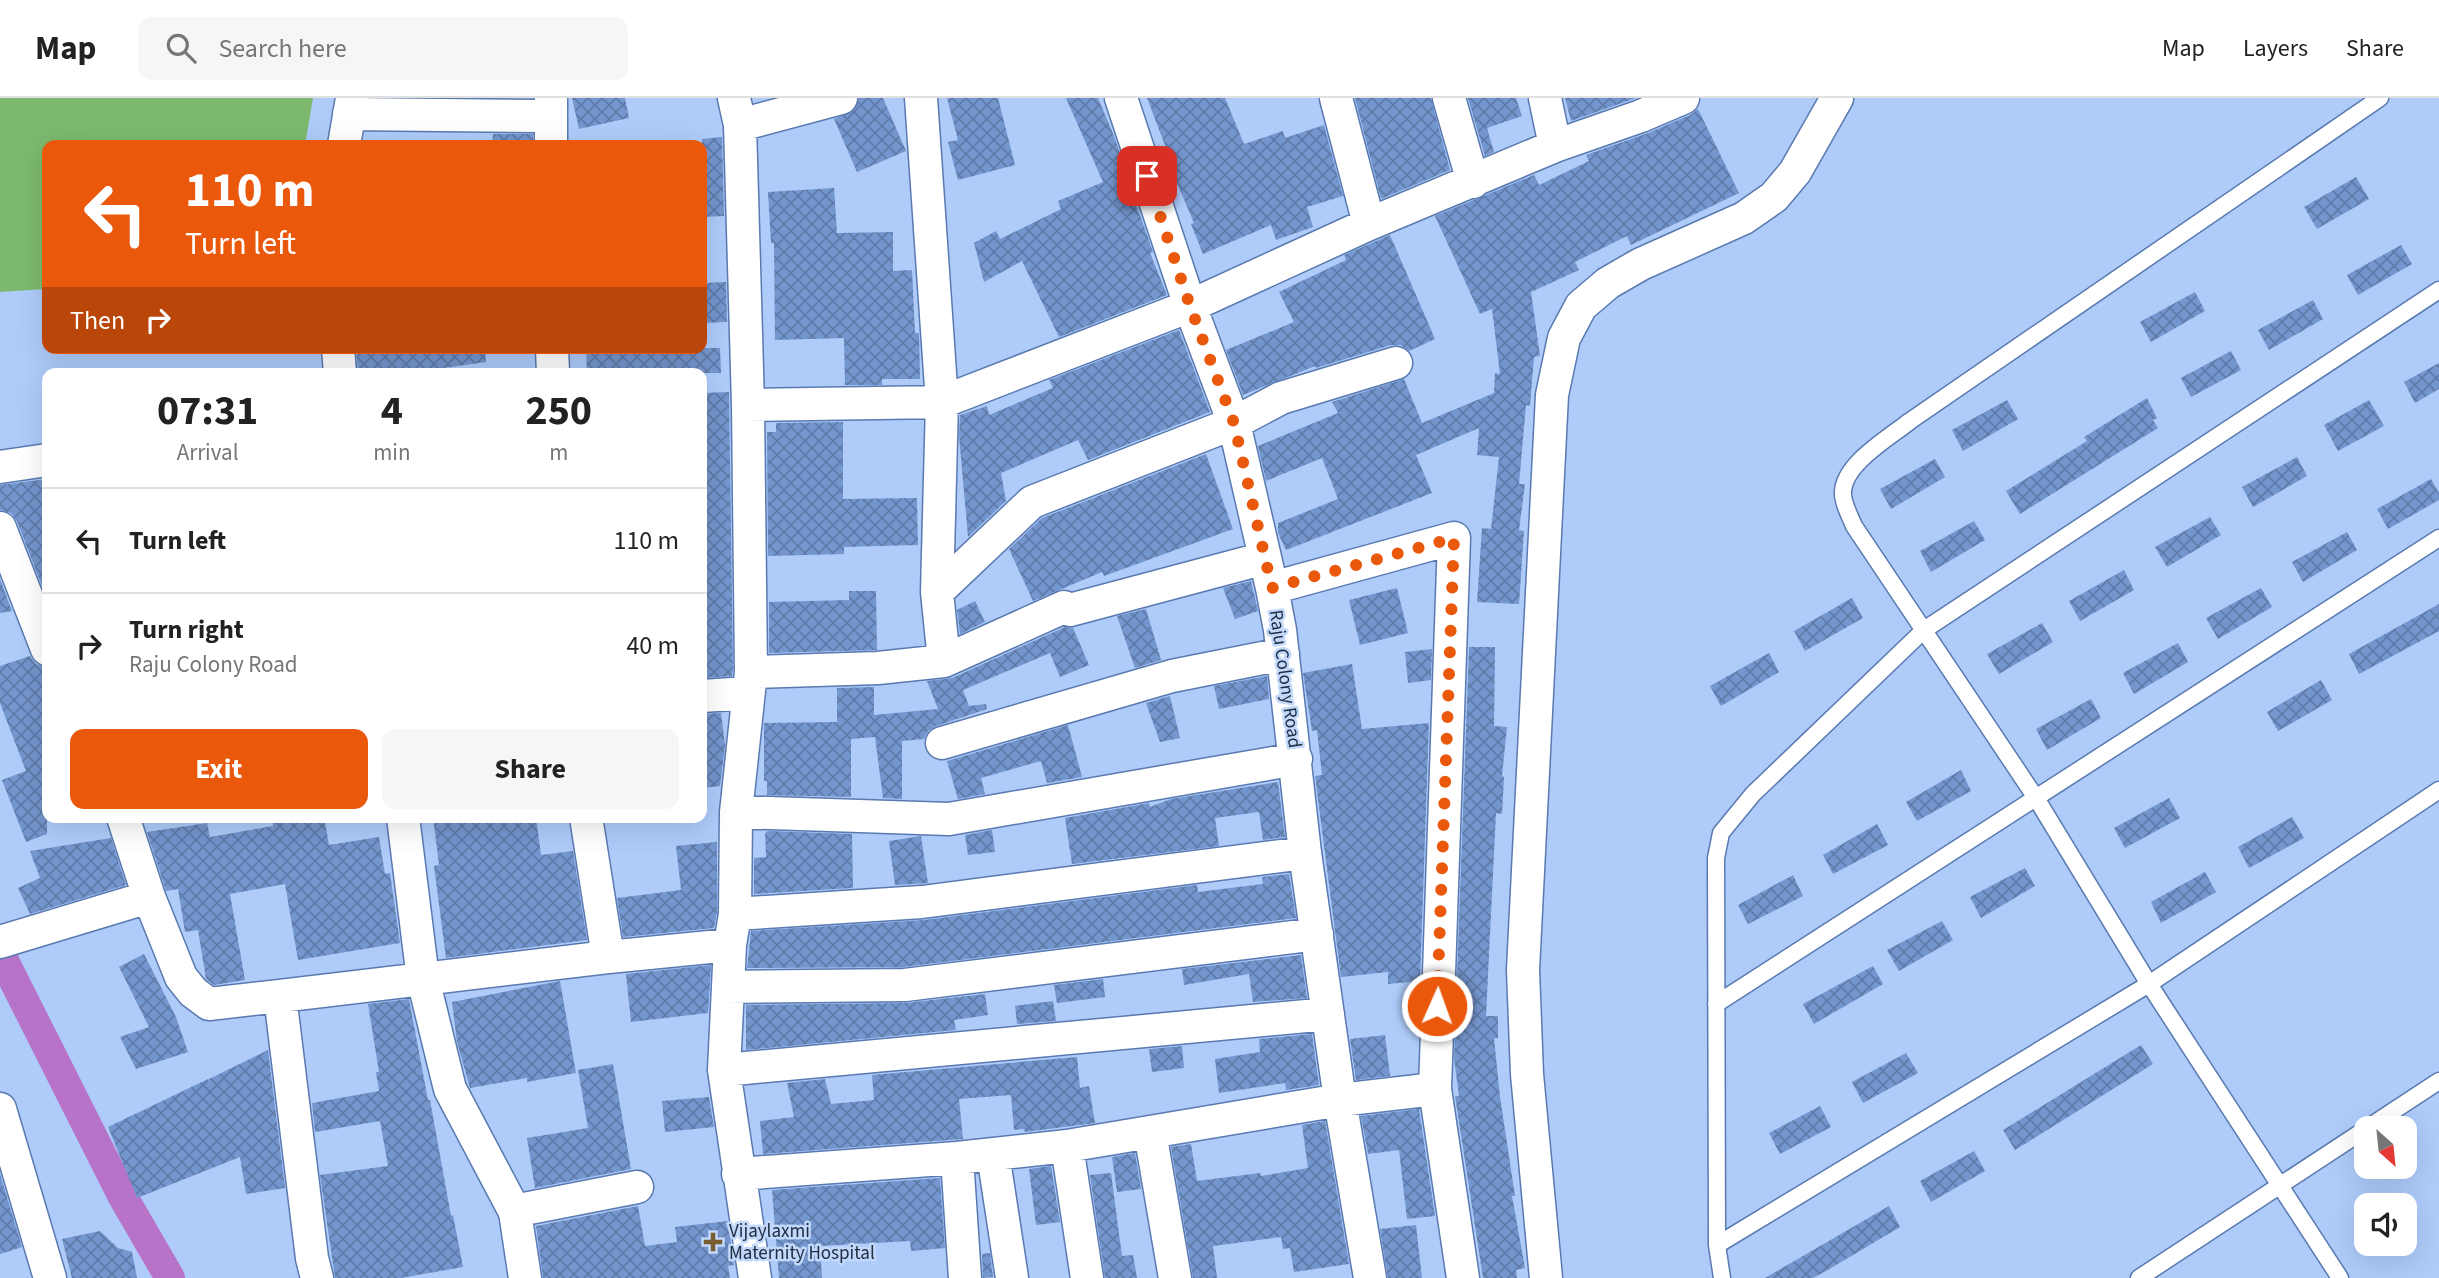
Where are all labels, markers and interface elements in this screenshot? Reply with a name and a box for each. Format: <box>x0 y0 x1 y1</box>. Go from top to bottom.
search box <box>138 17 628 80</box>
text: Map <box>35 25 96 72</box>
icon: search <box>162 29 200 67</box>
text: Search here <box>218 30 347 67</box>
text: Map <box>2162 31 2205 66</box>
text: Layers <box>2243 31 2308 66</box>
text: Share <box>2346 31 2404 66</box>
pin <box>1117 146 1177 206</box>
text: 110 m <box>185 156 314 226</box>
icon: arrive <box>1128 157 1166 195</box>
icon: left <box>70 168 161 259</box>
text: Turn left <box>185 221 296 267</box>
icon: right <box>139 301 177 339</box>
text: Then <box>70 302 125 339</box>
text: 07:31 <box>157 381 258 441</box>
text: 4 <box>381 381 403 441</box>
text: 250 <box>525 381 592 441</box>
text: Arrival <box>177 436 239 469</box>
text: min <box>373 436 411 469</box>
text: m <box>549 436 568 469</box>
icon: left <box>70 522 108 560</box>
text: Turn left <box>129 522 226 559</box>
text: 110 m <box>613 522 679 559</box>
street label: Raju Colony Road <box>1262 608 1308 750</box>
text: Turn right <box>129 611 244 648</box>
icon: right <box>70 627 108 665</box>
text: 40 m <box>626 627 679 664</box>
text: Raju Colony Road <box>129 648 298 681</box>
button: Exit <box>70 729 368 809</box>
button: Share <box>382 729 679 809</box>
position arrow <box>1400 969 1474 1043</box>
north arrow <box>2354 1116 2417 1180</box>
map controls <box>2354 1116 2417 1256</box>
button: sound <box>2354 1193 2417 1256</box>
place label: Vijaylaxmi Maternity Hospital <box>729 1218 875 1267</box>
marker: Vijaylaxmi Maternity Hospital <box>703 1232 723 1252</box>

